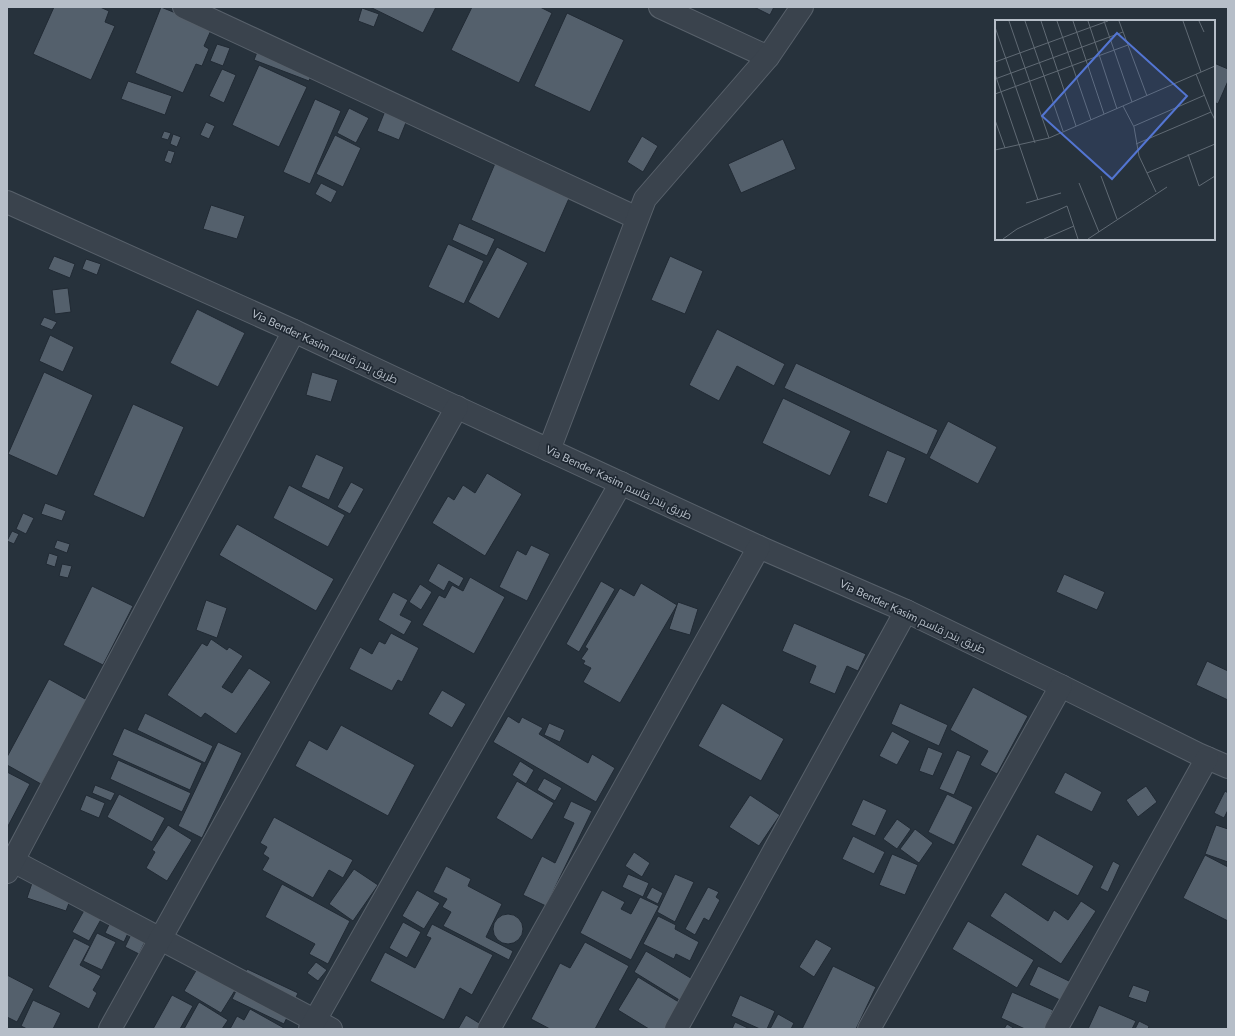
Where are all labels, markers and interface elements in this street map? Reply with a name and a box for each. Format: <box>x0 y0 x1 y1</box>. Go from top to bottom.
inset map <box>995 20 1215 240</box>
street label: Via Bender Kasim طريق بندر قاسم <box>249 306 400 387</box>
street label: Via Bender Kasim طريق بندر قاسم <box>543 442 694 523</box>
street label: Via Bender Kasim طريق بندر قاسم <box>837 576 988 657</box>

